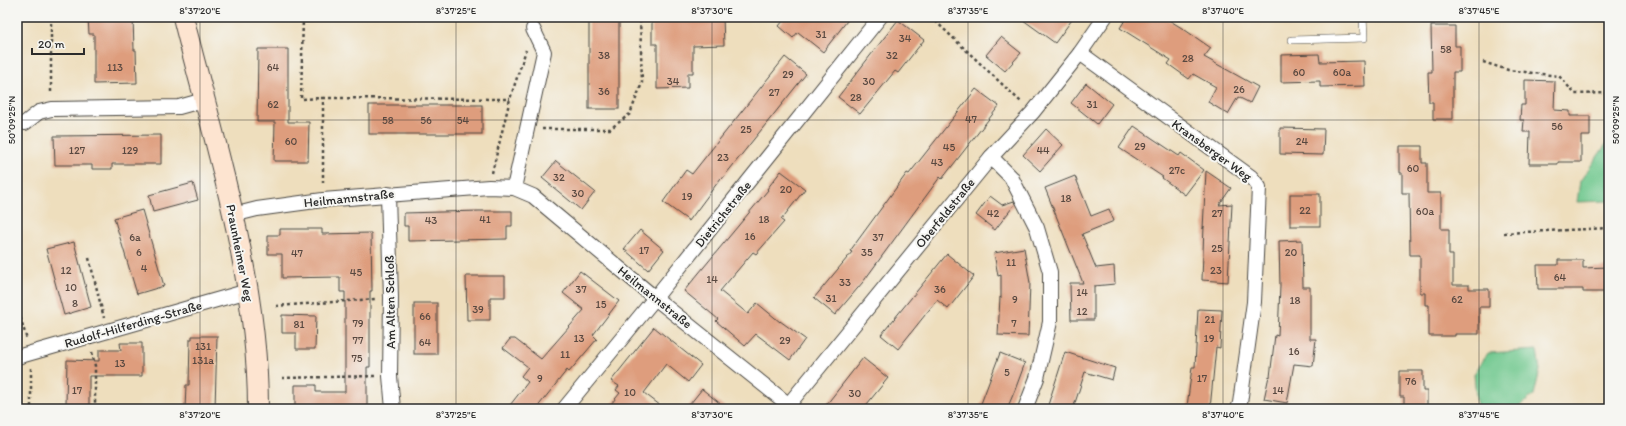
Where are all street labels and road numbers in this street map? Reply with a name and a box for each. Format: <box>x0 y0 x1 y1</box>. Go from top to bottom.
street label: Kransberger Weg <box>1169 116 1255 184</box>
street label: Oberfeldstraße <box>912 175 978 251</box>
street label: Dietrichstraße <box>692 178 754 250</box>
street label: Heilmannstraße <box>303 186 395 210</box>
street label: Praunheimer Weg <box>223 203 257 303</box>
street label: Am Alten Schloß <box>382 255 398 349</box>
street label: Heilmannstraße <box>615 263 695 331</box>
street label: Rudolf-Hilferding-Straße <box>63 297 203 351</box>

